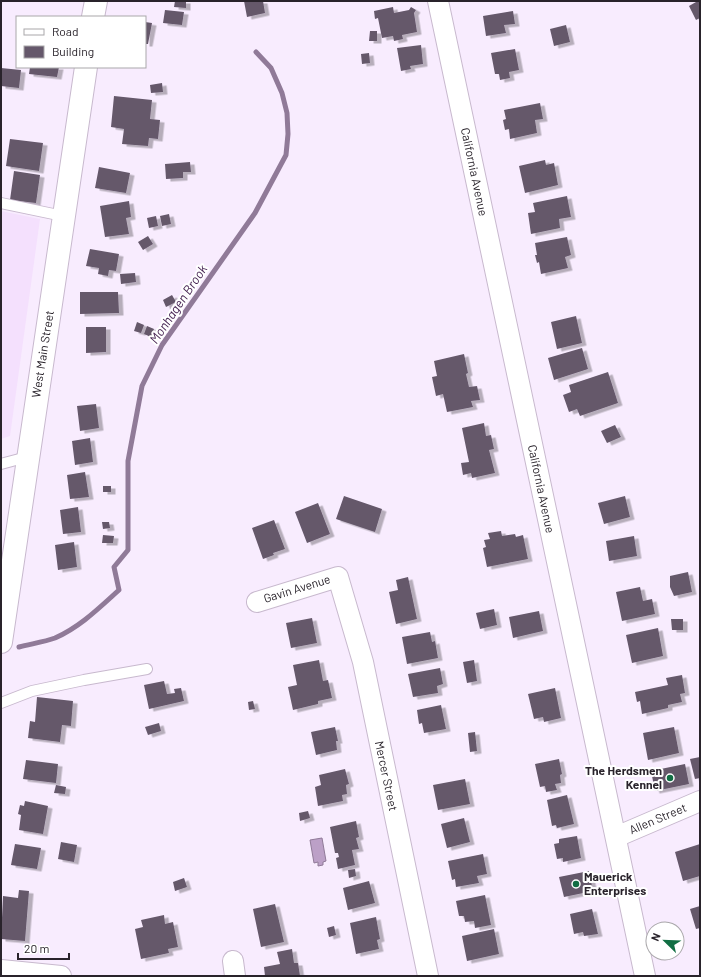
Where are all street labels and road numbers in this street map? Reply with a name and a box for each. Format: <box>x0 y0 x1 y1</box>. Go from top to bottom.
street label: California Avenue <box>459 126 491 217</box>
street label: West Main Street <box>28 309 56 398</box>
street label: California Avenue <box>526 443 558 534</box>
street label: Gavin Avenue <box>262 571 332 605</box>
street label: Mercer Street <box>373 739 401 812</box>
street label: Allen Street <box>627 800 688 836</box>

